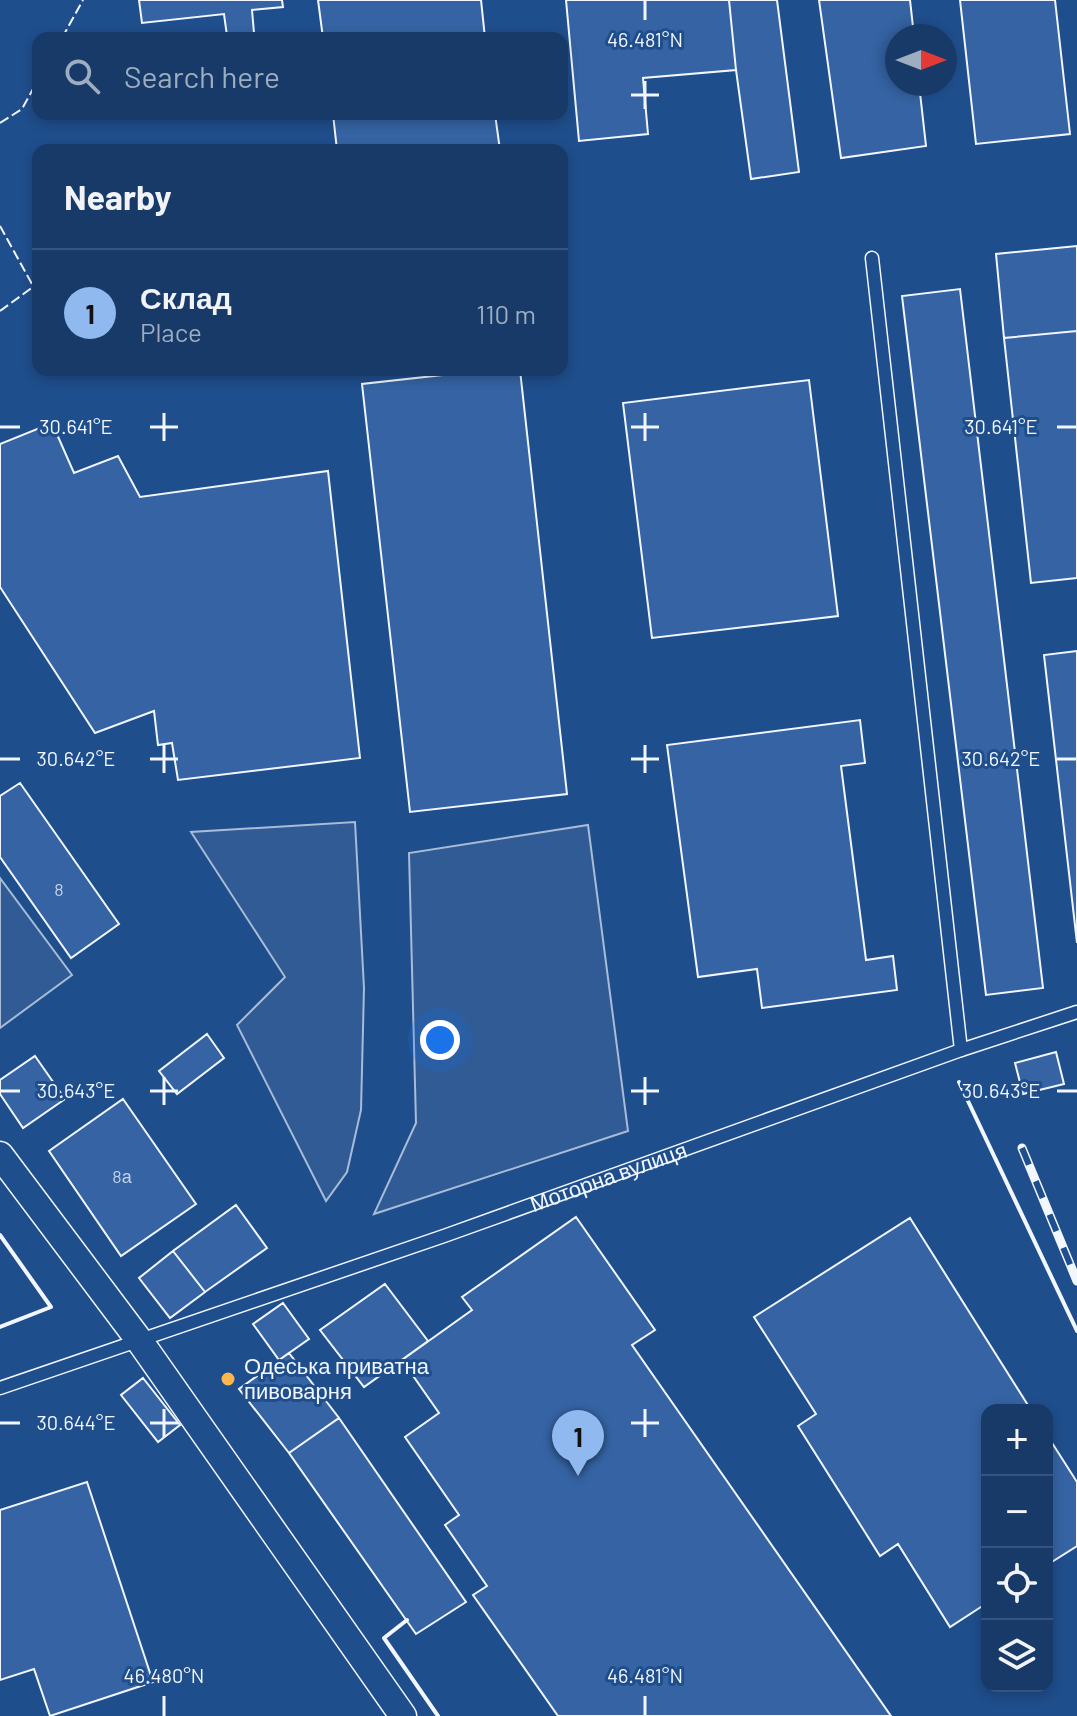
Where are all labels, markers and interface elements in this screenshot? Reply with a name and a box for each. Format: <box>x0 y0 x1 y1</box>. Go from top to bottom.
north arrow <box>885 24 957 96</box>
text: 46.481°N <box>607 27 683 51</box>
search box <box>32 32 568 120</box>
icon: search <box>60 54 104 98</box>
text: Search here <box>124 58 280 94</box>
text: Nearby <box>64 176 172 217</box>
text: Склад <box>140 279 232 315</box>
text: 1 <box>85 298 95 329</box>
text: 110 m <box>476 298 536 329</box>
text: Place <box>140 316 202 347</box>
text: 30.641°E <box>39 414 113 438</box>
text: 30.641°E <box>964 414 1038 438</box>
text: 30.642°E <box>37 746 115 770</box>
text: 30.642°E <box>962 746 1040 770</box>
house number: 8 <box>54 878 64 900</box>
your location <box>420 1020 460 1060</box>
text: 30.643°E <box>37 1078 115 1102</box>
text: 30.643°E <box>962 1078 1040 1102</box>
street label: Моторна вулиця <box>526 1136 690 1216</box>
house number: 8а <box>112 1165 133 1187</box>
place label: Одеська приватна пивоварня <box>244 1352 430 1404</box>
marker: Одеська приватна пивоварня <box>219 1370 237 1388</box>
map controls <box>981 1404 1053 1692</box>
button: + <box>981 1404 1053 1476</box>
text: 30.644°E <box>36 1410 116 1434</box>
pin: 1 <box>552 1410 604 1476</box>
button: − <box>981 1476 1053 1548</box>
button: locate <box>981 1548 1053 1620</box>
button: layers <box>981 1620 1053 1692</box>
text: 46.480°N <box>124 1663 204 1687</box>
text: 46.481°N <box>607 1663 683 1687</box>

